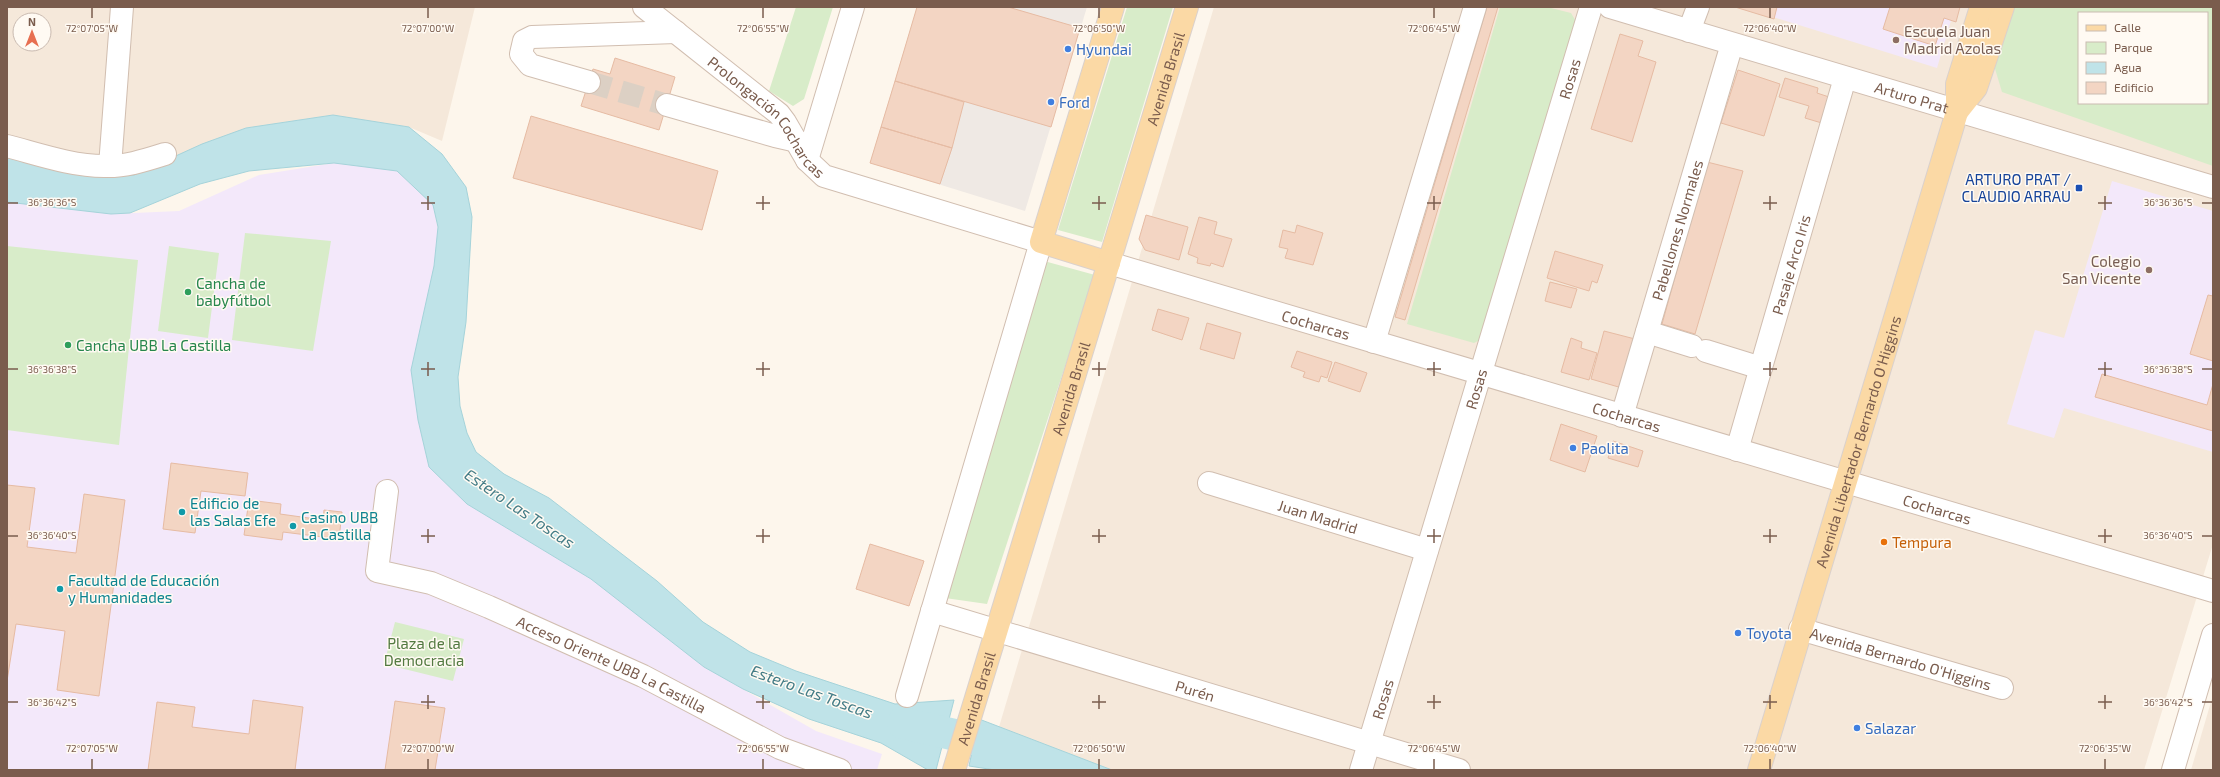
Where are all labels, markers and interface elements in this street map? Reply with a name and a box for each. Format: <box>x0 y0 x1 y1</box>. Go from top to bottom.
north arrow <box>12 12 52 52</box>
legend <box>2078 12 2208 104</box>
text: N <box>28 15 36 28</box>
text: Calle <box>2114 20 2141 34</box>
text: 72°07'05"W <box>66 22 119 34</box>
text: 72°07'00"W <box>402 22 455 34</box>
text: 72°06'55"W <box>737 22 789 34</box>
text: 72°06'50"W <box>1073 22 1126 34</box>
text: 72°06'45"W <box>1408 22 1461 34</box>
text: 72°06'40"W <box>1743 22 1797 34</box>
place label: Escuela Juan Madrid Azolas <box>1904 22 2001 57</box>
street label: Avenida Brasil <box>1142 29 1188 128</box>
marker: Escuela Juan Madrid Azolas <box>1891 35 1901 45</box>
place label: Hyundai <box>1076 40 1132 58</box>
text: Parque <box>2114 40 2152 54</box>
marker: Hyundai <box>1063 44 1073 54</box>
street label: Prolongación Cocharcas <box>704 52 829 181</box>
street label: Rosas <box>1555 56 1584 101</box>
text: Agua <box>2114 60 2142 74</box>
street label: Arturo Prat <box>1873 78 1951 117</box>
text: Edificio <box>2114 80 2154 94</box>
place label: Ford <box>1059 93 1090 111</box>
marker: Ford <box>1046 97 1056 107</box>
street label: Pabellones Normales <box>1648 158 1706 302</box>
place label: ARTURO PRAT / CLAUDIO ARRAU <box>1961 170 2071 205</box>
marker: ARTURO PRAT / CLAUDIO ARRAU <box>2074 183 2084 193</box>
text: 36°36'36"S <box>28 196 77 208</box>
text: 36°36'36"S <box>2144 196 2193 208</box>
street label: Pasaje Arco Iris <box>1768 213 1814 317</box>
place label: Colegio San Vicente <box>2062 252 2141 287</box>
marker: Colegio San Vicente <box>2144 265 2154 275</box>
place label: Cancha de babyfútbol <box>196 274 271 309</box>
marker: Cancha de babyfútbol <box>183 287 193 297</box>
street label: Cocharcas <box>1280 306 1352 343</box>
street label: Avenida Libertador Bernardo O'Higgins <box>1811 313 1904 570</box>
place label: Cancha UBB La Castilla <box>76 336 231 354</box>
street label: Avenida Brasil <box>1048 339 1093 437</box>
marker: Cancha UBB La Castilla <box>63 340 73 350</box>
text: 36°36'38"S <box>27 363 77 375</box>
text: 36°36'38"S <box>2143 363 2193 375</box>
street label: Rosas <box>1461 367 1490 411</box>
street label: Cocharcas <box>1590 398 1663 435</box>
place label: Paolita <box>1581 439 1629 457</box>
marker: Paolita <box>1568 443 1578 453</box>
water label: Estero Las Toscas <box>461 464 579 552</box>
street label: Cocharcas <box>1901 490 1974 528</box>
place label: Edificio de las Salas Efe <box>190 494 276 529</box>
street label: Juan Madrid <box>1276 496 1360 537</box>
marker: Edificio de las Salas Efe <box>177 507 187 517</box>
place label: Casino UBB La Castilla <box>301 508 378 543</box>
marker: Casino UBB La Castilla <box>288 521 298 531</box>
text: 36°36'40"S <box>27 529 77 541</box>
text: 36°36'40"S <box>2143 529 2193 541</box>
place label: Tempura <box>1892 533 1952 551</box>
marker: Tempura <box>1879 537 1889 547</box>
place label: Facultad de Educación y Humanidades <box>68 571 220 606</box>
marker: Facultad de Educación y Humanidades <box>55 584 65 594</box>
street label: Acceso Oriente UBB La Castilla <box>514 612 709 717</box>
street label: Avenida Bernardo O'Higgins <box>1808 623 1994 693</box>
place label: Toyota <box>1746 624 1792 642</box>
marker: Toyota <box>1733 628 1743 638</box>
park label: Plaza de la Democracia <box>384 634 464 669</box>
street label: Avenida Brasil <box>953 649 999 747</box>
water label: Estero Las Toscas <box>748 660 876 722</box>
street label: Purén <box>1174 676 1217 705</box>
street label: Rosas <box>1368 677 1397 721</box>
text: 36°36'42"S <box>28 696 77 708</box>
text: 36°36'42"S <box>2144 696 2193 708</box>
place label: Salazar <box>1865 719 1916 737</box>
marker: Salazar <box>1852 723 1862 733</box>
text: 72°07'05"W <box>66 742 119 754</box>
text: 72°07'00"W <box>402 742 455 754</box>
text: 72°06'55"W <box>737 742 789 754</box>
text: 72°06'50"W <box>1073 742 1126 754</box>
text: 72°06'45"W <box>1408 742 1461 754</box>
text: 72°06'40"W <box>1743 742 1797 754</box>
text: 72°06'35"W <box>2079 742 2132 754</box>

